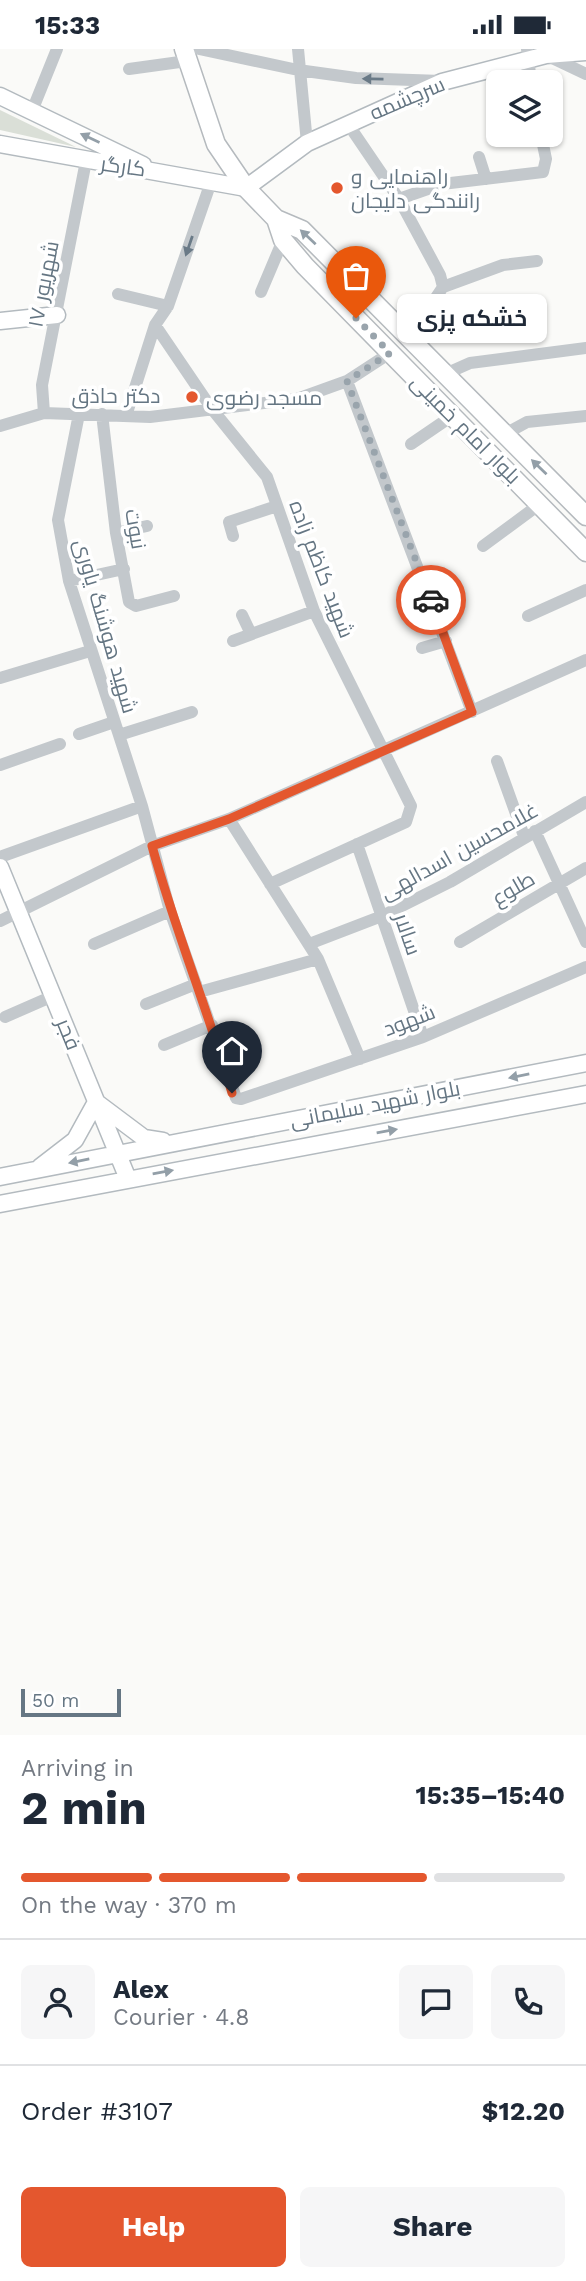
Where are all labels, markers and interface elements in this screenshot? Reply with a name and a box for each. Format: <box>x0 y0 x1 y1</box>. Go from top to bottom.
text: 15:33 <box>35 10 100 40</box>
map controls <box>486 70 563 147</box>
button: layers <box>486 70 563 147</box>
street label: سرچشمه <box>366 71 449 127</box>
one-way arrow <box>362 73 384 84</box>
one-way arrow <box>80 132 100 144</box>
street label: کارگر <box>98 150 147 182</box>
place label: راهنمایی و رانندگی دلیجان <box>351 164 480 214</box>
marker: راهنمایی و رانندگی دلیجان <box>329 180 345 196</box>
one-way arrow <box>300 230 317 246</box>
one-way arrow <box>183 236 194 257</box>
street label: ۱۷ شهریور <box>22 239 65 330</box>
pin <box>326 246 386 318</box>
icon: bag <box>337 257 375 295</box>
callout: خشکه پزی <box>398 293 548 343</box>
text: خشکه پزی <box>417 305 527 332</box>
street label: بلوار امام خمینی <box>405 369 526 490</box>
street label: دکتر حاذق <box>71 383 161 409</box>
place label: مسجد رضوی <box>206 385 322 411</box>
marker: مسجد رضوی <box>184 389 200 405</box>
one-way arrow <box>530 458 547 475</box>
street label: شهید کاظم زاده <box>282 497 360 642</box>
street label: نبوت <box>120 507 152 551</box>
street label: شهید هوشنگ یاوری <box>68 536 143 716</box>
courier <box>396 565 466 635</box>
icon: car <box>412 581 450 619</box>
street label: غلامحسین اسدالهی <box>376 797 543 906</box>
street label: طلوع <box>487 866 540 912</box>
street label: سالار <box>389 909 427 958</box>
street label: شهود <box>380 999 439 1042</box>
street label: فجر <box>51 1014 87 1053</box>
pin <box>202 1021 262 1093</box>
icon: home <box>213 1032 251 1070</box>
one-way arrow <box>508 1071 530 1082</box>
street label: بلوار شهید سلیمانی <box>288 1075 462 1134</box>
one-way arrow <box>376 1125 398 1136</box>
one-way arrow <box>68 1156 90 1167</box>
one-way arrow <box>152 1166 174 1177</box>
scale bar <box>21 1686 121 1718</box>
text: 50 m <box>32 1689 79 1712</box>
text: Arriving in <box>21 1755 134 1782</box>
text: 15:35–15:40 <box>416 1780 565 1810</box>
text: 2 min <box>21 1781 147 1835</box>
text: On the way · 370 m <box>21 1892 237 1919</box>
button: person <box>21 1965 95 2039</box>
button: chat <box>399 1965 473 2039</box>
button: phone <box>491 1965 565 2039</box>
text: Alex <box>113 1974 169 2004</box>
text: Courier · 4.8 <box>113 2004 249 2031</box>
text: Order #3107 <box>21 2096 173 2126</box>
text: $12.20 <box>482 2096 565 2126</box>
button: Help <box>21 2187 286 2267</box>
button: Share <box>300 2187 565 2267</box>

